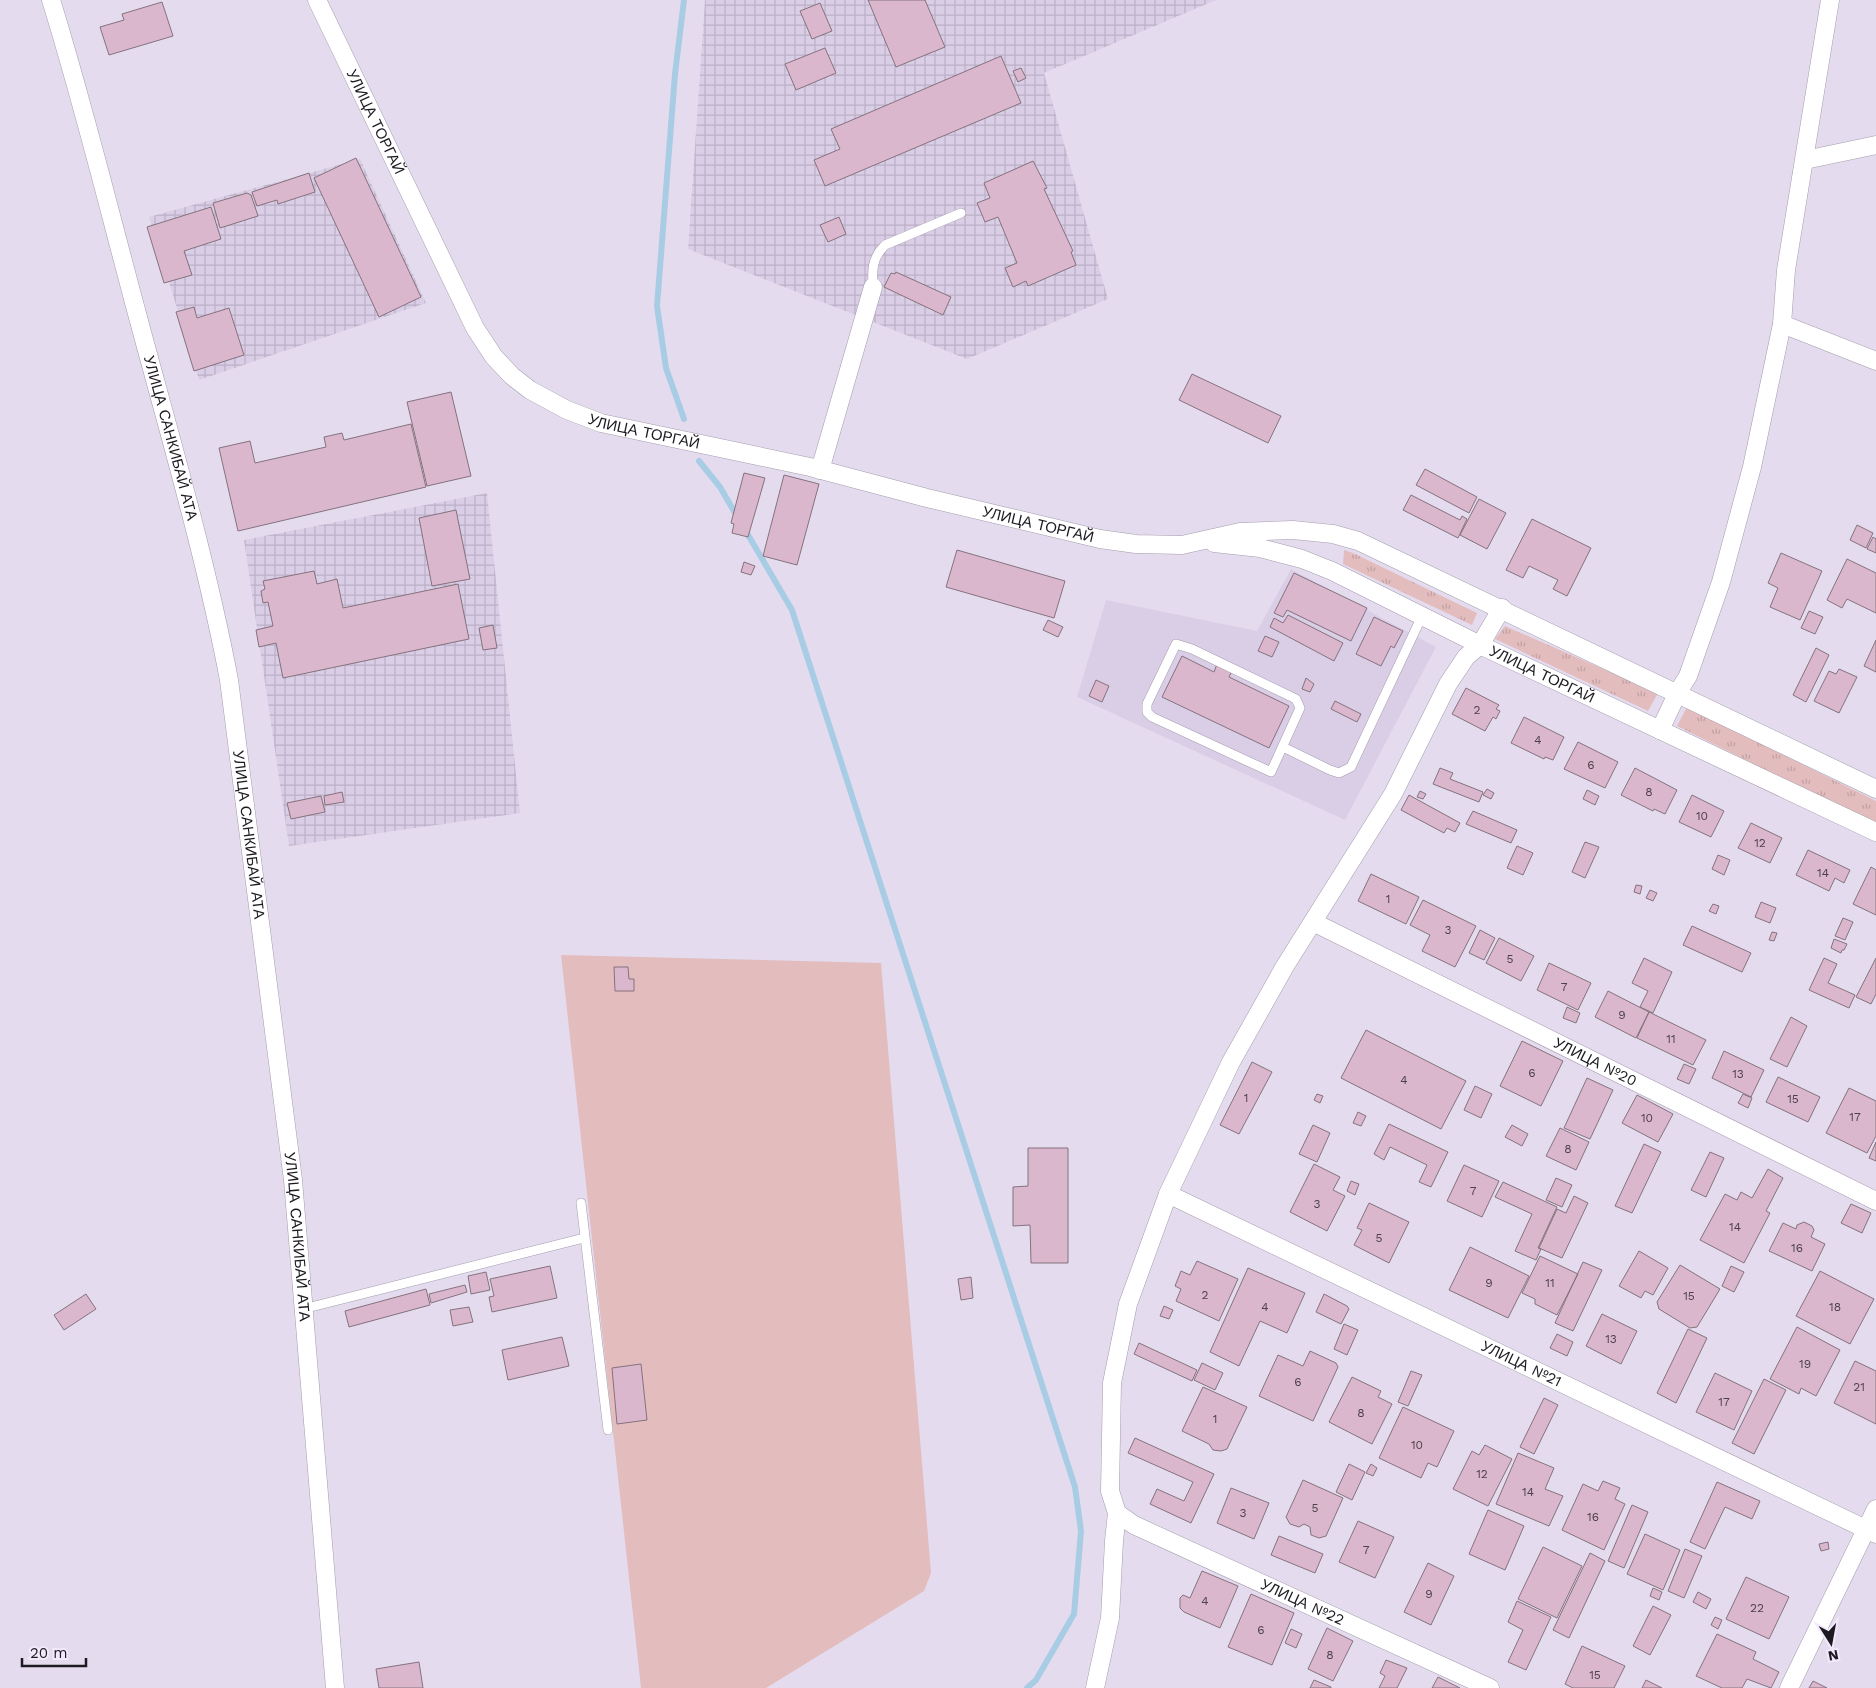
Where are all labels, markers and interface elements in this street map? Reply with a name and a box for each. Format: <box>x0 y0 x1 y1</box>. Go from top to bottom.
street label: УЛИЦА ТОРГАЙ <box>343 66 408 177</box>
street label: УЛИЦА САНКИБАЙ АТА <box>140 354 201 522</box>
street label: УЛИЦА ТОРГАЙ <box>585 410 702 453</box>
street label: УЛИЦА ТОРГАЙ <box>981 502 1096 546</box>
street label: УЛИЦА ТОРГАЙ <box>1487 642 1597 707</box>
house number: 2 <box>1474 703 1481 717</box>
house number: 4 <box>1534 733 1542 747</box>
street label: УЛИЦА САНКИБАЙ АТА <box>229 749 269 920</box>
house number: 6 <box>1587 758 1595 772</box>
house number: 8 <box>1645 785 1653 799</box>
house number: 10 <box>1696 809 1708 823</box>
house number: 12 <box>1754 836 1766 850</box>
house number: 14 <box>1817 866 1829 880</box>
house number: 1 <box>1386 892 1390 906</box>
house number: 3 <box>1445 923 1452 937</box>
house number: 5 <box>1507 952 1514 966</box>
house number: 7 <box>1561 980 1568 994</box>
house number: 9 <box>1618 1008 1626 1022</box>
house number: 11 <box>1666 1032 1676 1046</box>
street label: УЛИЦА №20 <box>1551 1034 1640 1090</box>
house number: 6 <box>1528 1066 1536 1080</box>
house number: 13 <box>1732 1067 1744 1081</box>
house number: 4 <box>1400 1073 1408 1087</box>
house number: 1 <box>1244 1091 1248 1105</box>
house number: 15 <box>1787 1092 1799 1106</box>
house number: 17 <box>1849 1110 1861 1124</box>
house number: 10 <box>1641 1111 1653 1125</box>
house number: 8 <box>1564 1142 1572 1156</box>
street label: УЛИЦА САНКИБАЙ АТА <box>281 1151 314 1322</box>
house number: 7 <box>1470 1184 1477 1198</box>
house number: 3 <box>1314 1197 1321 1211</box>
house number: 14 <box>1729 1220 1741 1234</box>
house number: 5 <box>1376 1231 1383 1245</box>
house number: 16 <box>1791 1241 1803 1255</box>
house number: 9 <box>1485 1276 1493 1290</box>
house number: 11 <box>1545 1276 1555 1290</box>
house number: 2 <box>1202 1288 1209 1302</box>
house number: 15 <box>1683 1289 1695 1303</box>
house number: 4 <box>1261 1300 1269 1314</box>
house number: 18 <box>1829 1300 1841 1314</box>
house number: 13 <box>1605 1332 1617 1346</box>
street label: УЛИЦА №21 <box>1478 1337 1564 1391</box>
house number: 19 <box>1799 1357 1811 1371</box>
house number: 6 <box>1294 1375 1302 1389</box>
house number: 21 <box>1853 1380 1865 1394</box>
house number: 17 <box>1718 1395 1730 1409</box>
house number: 8 <box>1357 1406 1365 1420</box>
house number: 1 <box>1213 1412 1217 1426</box>
house number: 10 <box>1411 1438 1423 1452</box>
house number: 12 <box>1476 1467 1488 1481</box>
house number: 14 <box>1522 1485 1534 1499</box>
house number: 5 <box>1312 1501 1319 1515</box>
house number: 3 <box>1240 1506 1247 1520</box>
house number: 16 <box>1587 1510 1599 1524</box>
house number: 7 <box>1363 1543 1370 1557</box>
street label: УЛИЦА №22 <box>1258 1575 1347 1629</box>
house number: 9 <box>1425 1587 1433 1601</box>
house number: 4 <box>1201 1594 1209 1608</box>
house number: 22 <box>1750 1601 1764 1615</box>
north arrow <box>1806 1618 1856 1668</box>
house number: 6 <box>1257 1623 1265 1637</box>
scale bar <box>22 1636 86 1668</box>
text: 20 m <box>30 1644 68 1662</box>
text: N <box>1827 1647 1840 1665</box>
house number: 8 <box>1326 1648 1334 1662</box>
house number: 15 <box>1589 1668 1601 1682</box>

